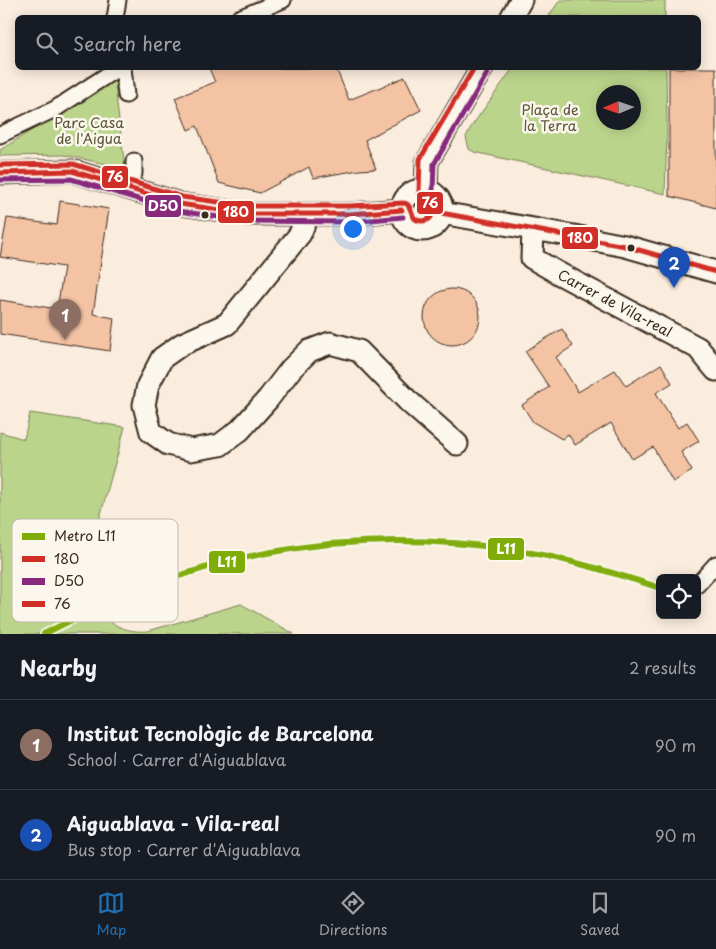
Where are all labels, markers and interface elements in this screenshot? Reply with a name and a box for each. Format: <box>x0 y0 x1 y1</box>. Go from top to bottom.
search box <box>15 15 701 70</box>
icon: search <box>33 29 61 57</box>
text: Search here <box>73 29 182 57</box>
north arrow <box>596 85 641 130</box>
park label: Plaça de la Terra <box>521 99 579 136</box>
park label: Parc Casa de l'Aigua <box>54 112 124 149</box>
line badge: 76 <box>101 165 129 189</box>
text: 76 <box>107 166 123 187</box>
line badge: 76 <box>416 191 444 215</box>
text: 76 <box>422 192 438 213</box>
line badge: D50 <box>144 194 182 218</box>
text: D50 <box>148 195 178 216</box>
line badge: 180 <box>217 200 255 224</box>
text: 180 <box>223 201 249 222</box>
unlabelled marker <box>200 210 210 220</box>
your location <box>340 216 366 242</box>
line badge: 180 <box>561 226 599 250</box>
text: 180 <box>567 227 593 248</box>
unlabelled marker <box>626 243 636 253</box>
pin: 2 <box>658 247 690 288</box>
street label: Carrer de Vila-real <box>554 264 676 342</box>
pin: 1 <box>49 299 81 340</box>
legend <box>12 519 178 622</box>
text: Metro L11 <box>54 525 115 546</box>
line badge: L11 <box>487 537 525 561</box>
text: L11 <box>496 538 516 559</box>
text: 180 <box>54 548 79 569</box>
line badge: L11 <box>208 550 246 574</box>
text: L11 <box>217 551 237 572</box>
text: D50 <box>54 570 84 591</box>
map controls <box>656 574 701 619</box>
button: locate <box>656 574 701 619</box>
text: 76 <box>54 593 71 614</box>
text: Nearby <box>20 651 97 683</box>
text: 2 results <box>629 655 696 679</box>
text: Institut Tecnològic de Barcelona <box>67 719 374 747</box>
text: 1 <box>32 733 40 757</box>
text: 90 m <box>655 733 696 757</box>
text: School · Carrer d'Aiguablava <box>67 747 286 771</box>
text: Aiguablava - Vila-real <box>67 809 279 837</box>
text: 2 <box>30 823 42 847</box>
text: 90 m <box>655 823 696 847</box>
text: Bus stop · Carrer d'Aiguablava <box>67 837 301 861</box>
tab: Map <box>96 889 126 940</box>
tab: Directions <box>319 889 387 940</box>
tab: Saved <box>580 889 620 940</box>

